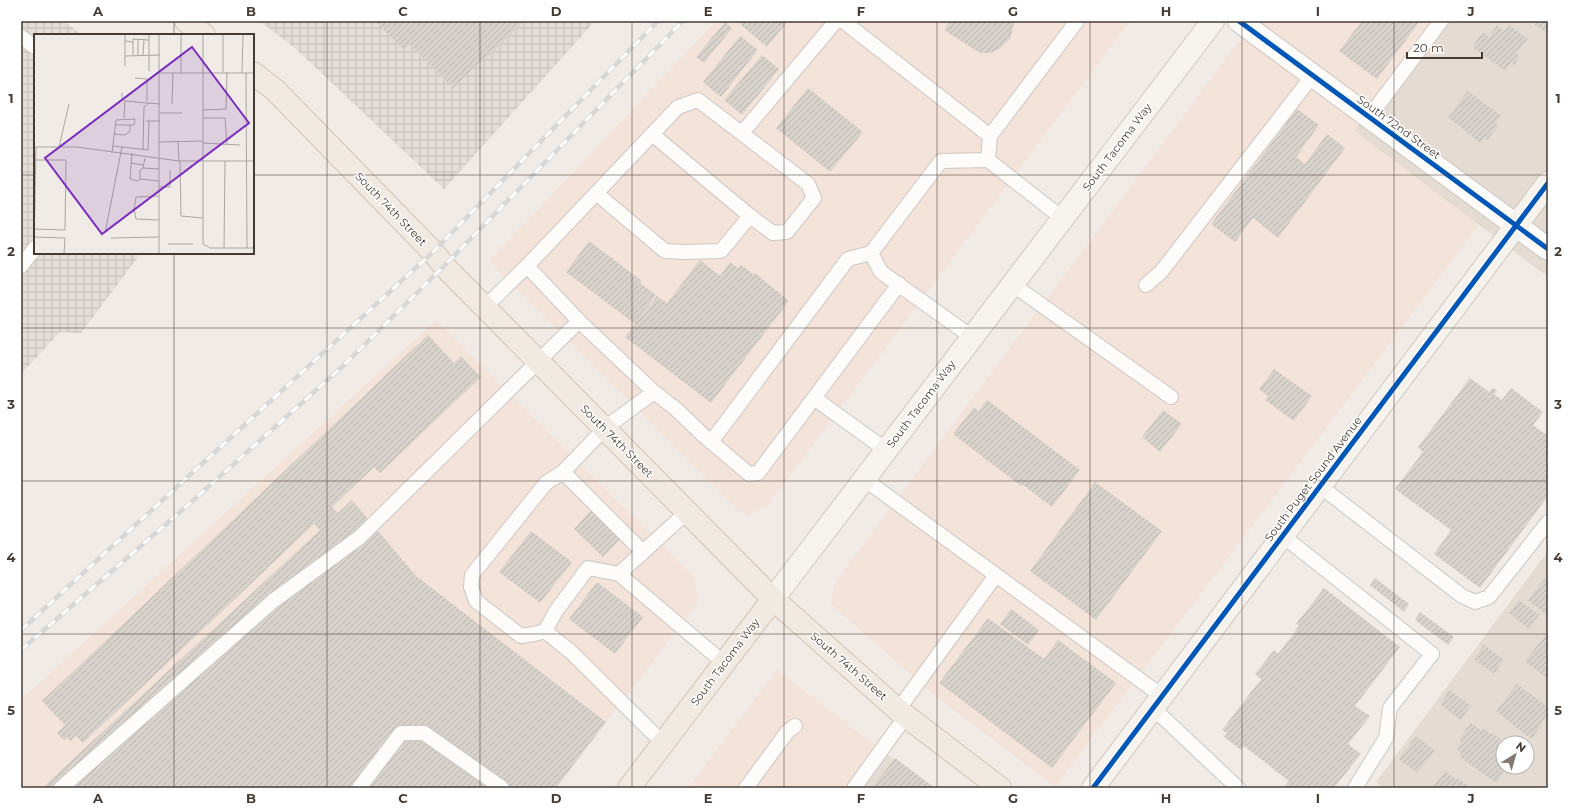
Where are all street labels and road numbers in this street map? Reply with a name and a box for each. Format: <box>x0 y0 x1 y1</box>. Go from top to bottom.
street label: South 72nd Street <box>1355 92 1444 162</box>
street label: South Tacoma Way <box>1079 100 1155 194</box>
street label: South 74th Street <box>352 169 430 249</box>
street label: South Tacoma Way <box>883 357 959 451</box>
street label: South 74th Street <box>578 402 657 481</box>
street label: South Puget Sound Avenue <box>1261 413 1365 544</box>
street label: South Tacoma Way <box>687 615 763 709</box>
street label: South 74th Street <box>808 629 891 703</box>

